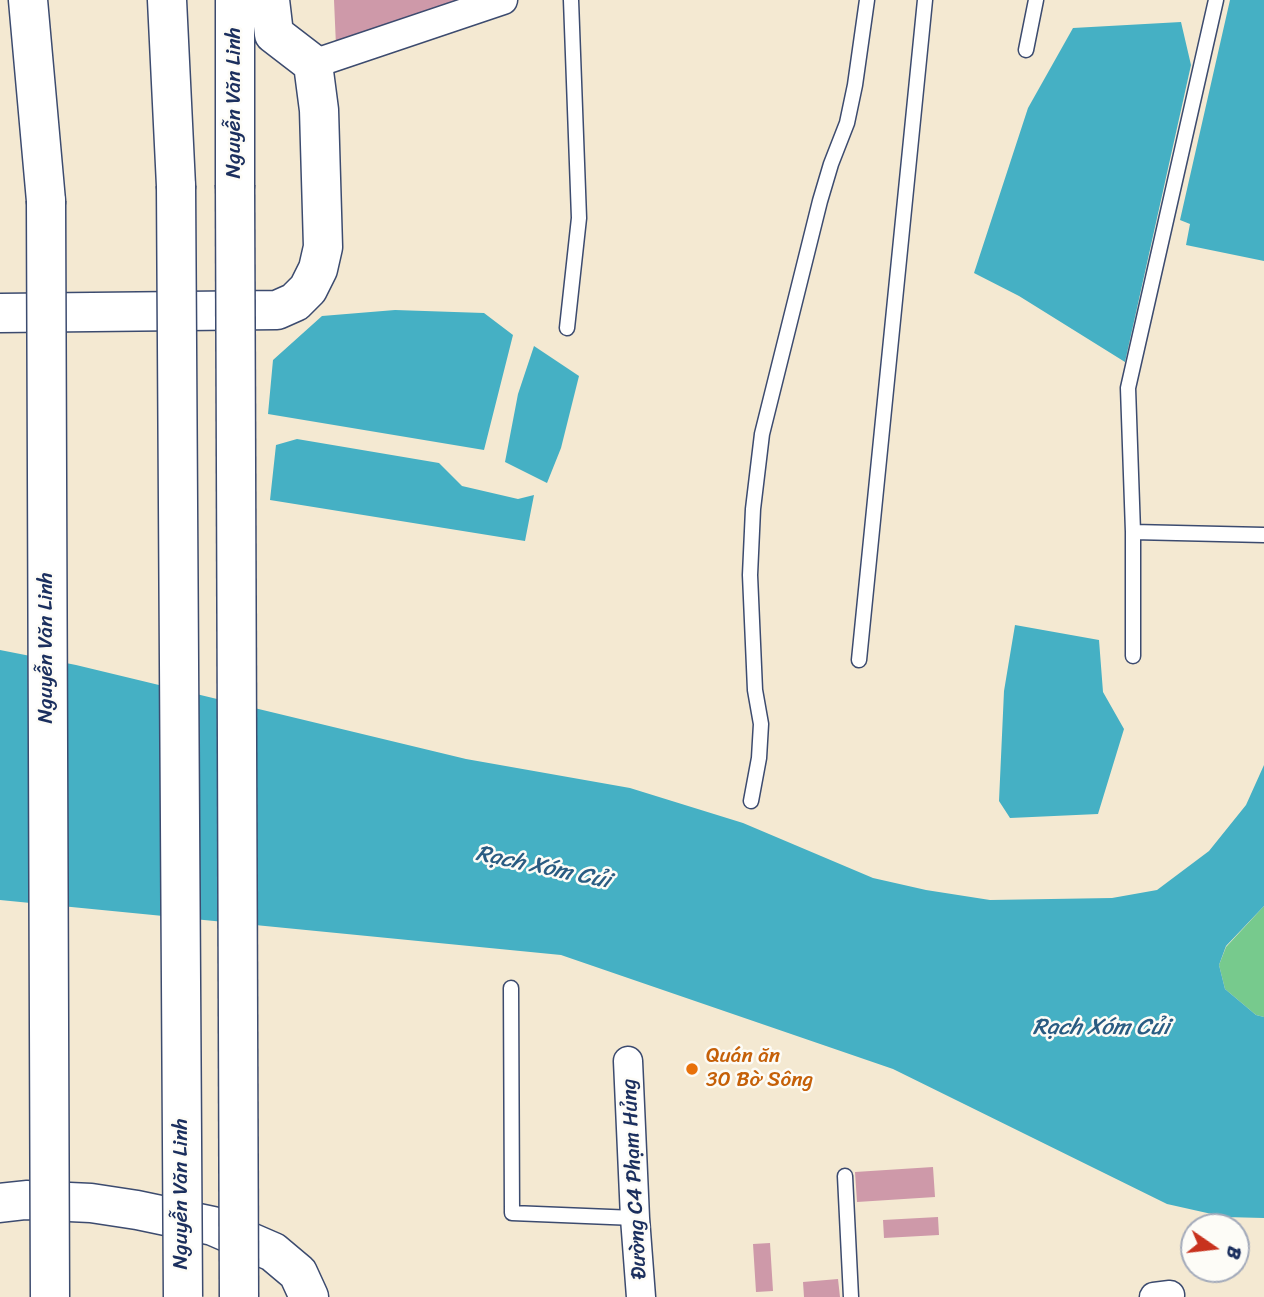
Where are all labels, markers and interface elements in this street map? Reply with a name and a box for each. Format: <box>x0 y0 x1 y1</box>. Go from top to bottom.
street label: Nguyễn Văn Linh <box>222 27 248 179</box>
street label: Nguyễn Văn Linh <box>34 572 60 724</box>
water label: Rạch Xóm Củi <box>473 840 613 896</box>
water label: Rạch Xóm Củi <box>1033 1014 1169 1042</box>
place label: Quán ăn 30 Bờ Sông <box>706 1044 813 1094</box>
marker: Quán ăn 30 Bờ Sông <box>684 1061 700 1077</box>
street label: Đường C4 Phạm Hủng <box>617 1078 653 1280</box>
street label: Nguyễn Văn Linh <box>169 1118 195 1270</box>
north arrow <box>1180 1213 1250 1283</box>
text: B <box>1216 1243 1251 1263</box>

